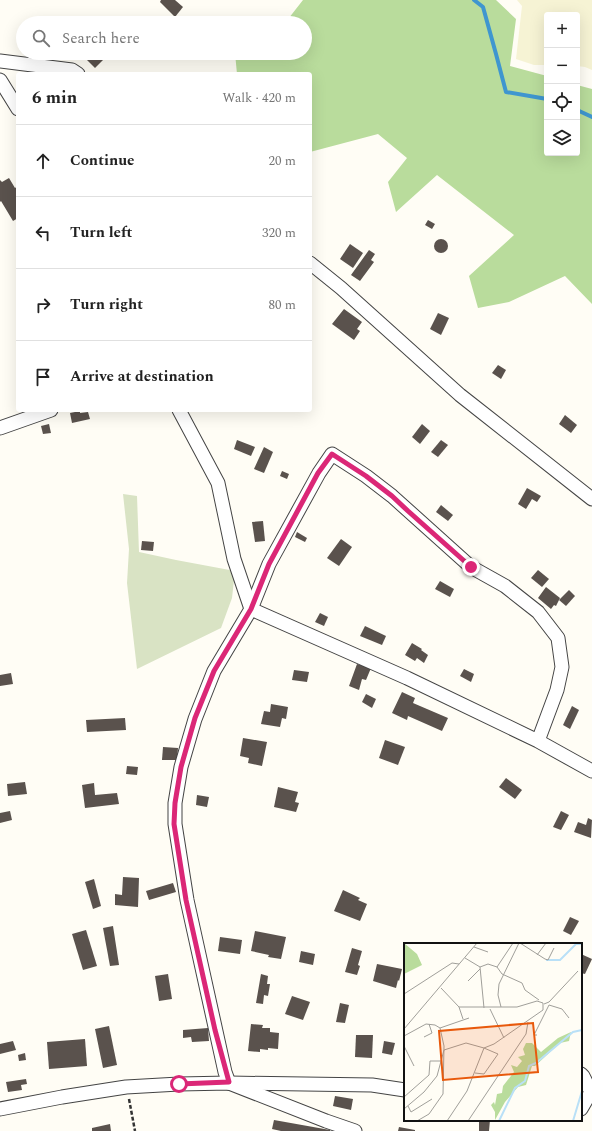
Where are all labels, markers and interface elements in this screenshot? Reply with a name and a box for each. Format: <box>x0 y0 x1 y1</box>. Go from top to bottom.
map controls <box>544 12 580 156</box>
button: + <box>544 12 580 48</box>
search box <box>16 16 312 60</box>
icon: search <box>30 27 52 49</box>
text: Search here <box>62 27 140 50</box>
button: − <box>544 48 580 84</box>
button: locate <box>544 84 580 120</box>
text: 6 min <box>32 85 77 111</box>
text: Walk · 420 m <box>222 88 296 108</box>
button: layers <box>544 120 580 156</box>
text: Continue <box>70 149 135 172</box>
icon: ahead <box>32 150 54 172</box>
text: 20 m <box>269 151 296 171</box>
text: Turn left <box>70 221 132 244</box>
icon: left <box>32 222 54 244</box>
text: 320 m <box>262 223 296 243</box>
text: Turn right <box>70 293 143 316</box>
icon: right <box>32 294 54 316</box>
text: 80 m <box>269 295 296 315</box>
text: Arrive at destination <box>70 365 214 388</box>
icon: arrive <box>32 366 54 388</box>
route end <box>462 558 480 576</box>
inset map <box>404 943 582 1121</box>
route start <box>170 1075 188 1093</box>

